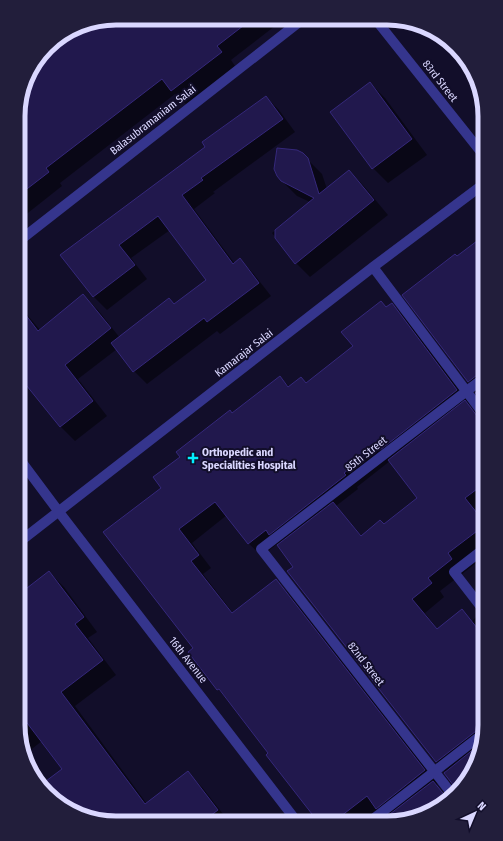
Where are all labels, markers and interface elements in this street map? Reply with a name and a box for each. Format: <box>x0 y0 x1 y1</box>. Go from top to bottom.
street label: 83rd Street <box>420 57 461 105</box>
street label: Balasubramaniam Salai <box>108 82 199 158</box>
street label: Kamarajar Salai <box>212 326 276 380</box>
street label: 85th Street <box>342 433 390 474</box>
place label: Orthopedic and Specialities Hospital <box>202 446 297 472</box>
marker: Orthopedic and Specialities Hospital <box>187 452 199 464</box>
street label: 16th Avenue <box>166 634 210 686</box>
street label: 82nd Street <box>345 640 387 689</box>
north arrow <box>455 793 495 833</box>
text: N <box>475 799 488 813</box>

